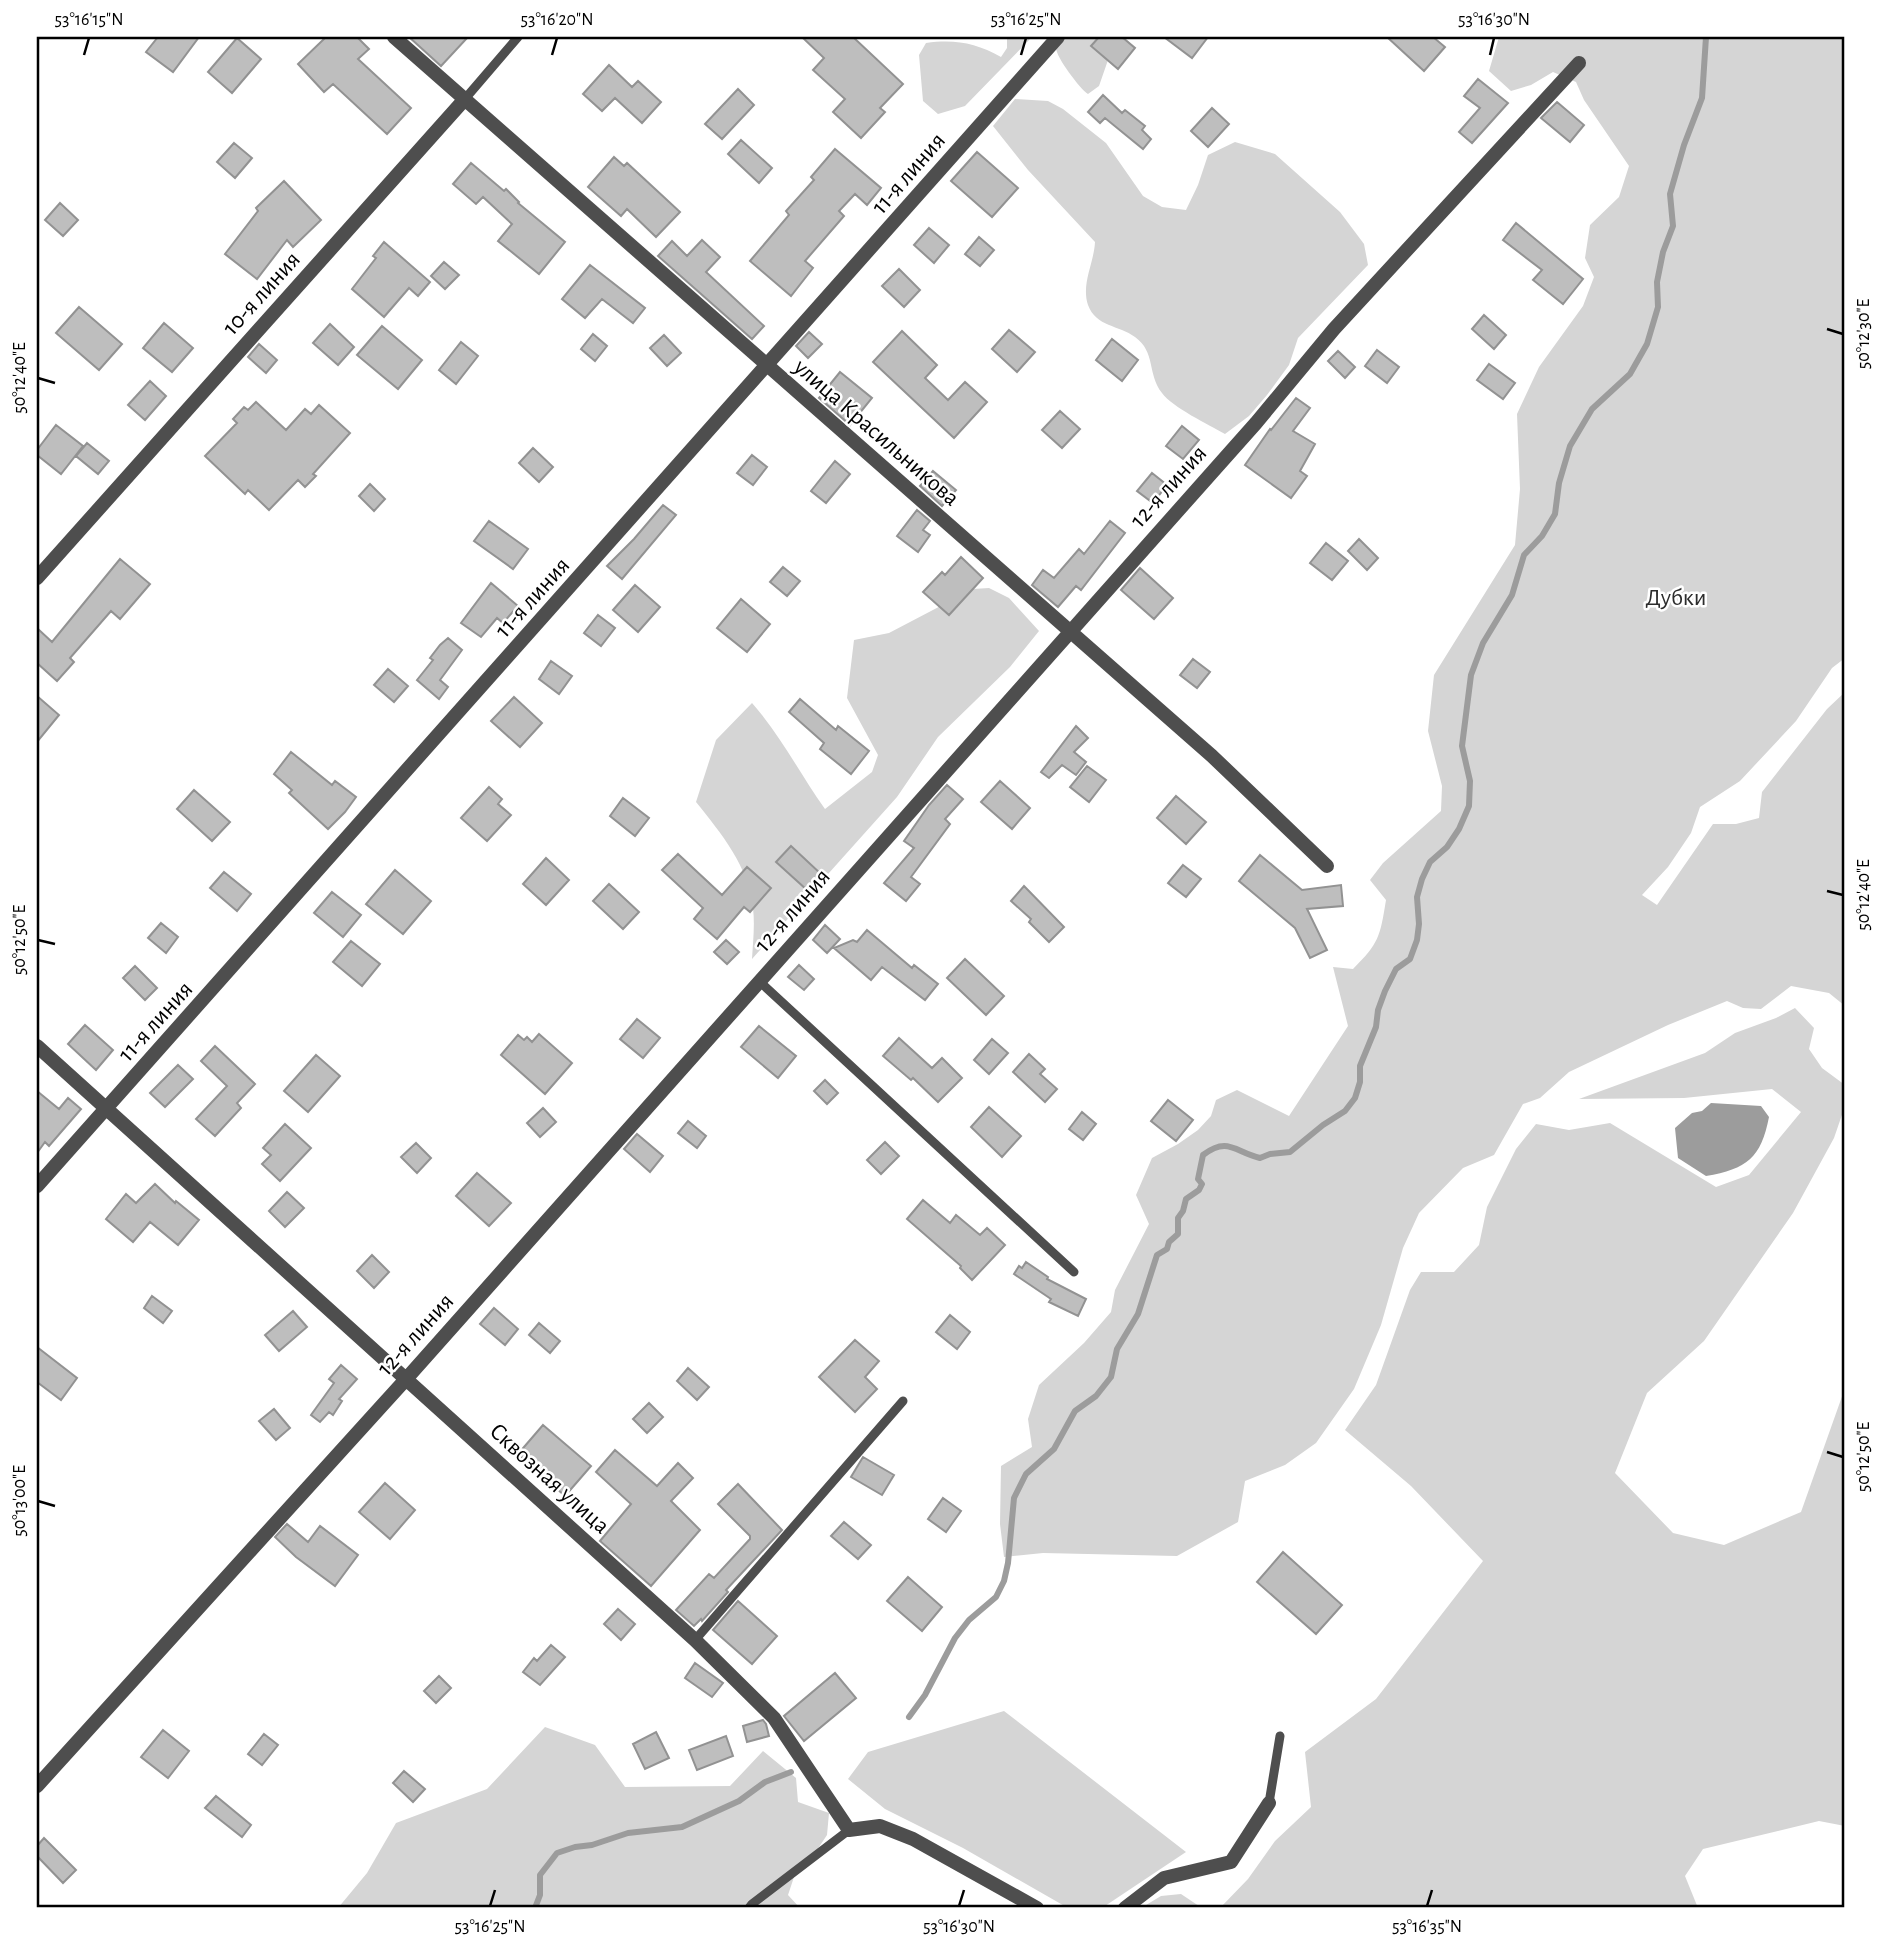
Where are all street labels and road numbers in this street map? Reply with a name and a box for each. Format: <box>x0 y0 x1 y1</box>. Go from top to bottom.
street label: 11-я линия <box>867 129 950 219</box>
street label: 10-я линия <box>218 247 305 340</box>
street label: улица Красильникова <box>788 354 964 511</box>
street label: 12-я линия <box>1126 441 1212 532</box>
street label: 11-я линия <box>491 553 575 642</box>
street label: 12-я линия <box>751 865 835 957</box>
street label: 11-я линия <box>114 977 198 1066</box>
street label: 12-я линия <box>373 1289 459 1380</box>
street label: Сквозная улица <box>485 1419 614 1539</box>

